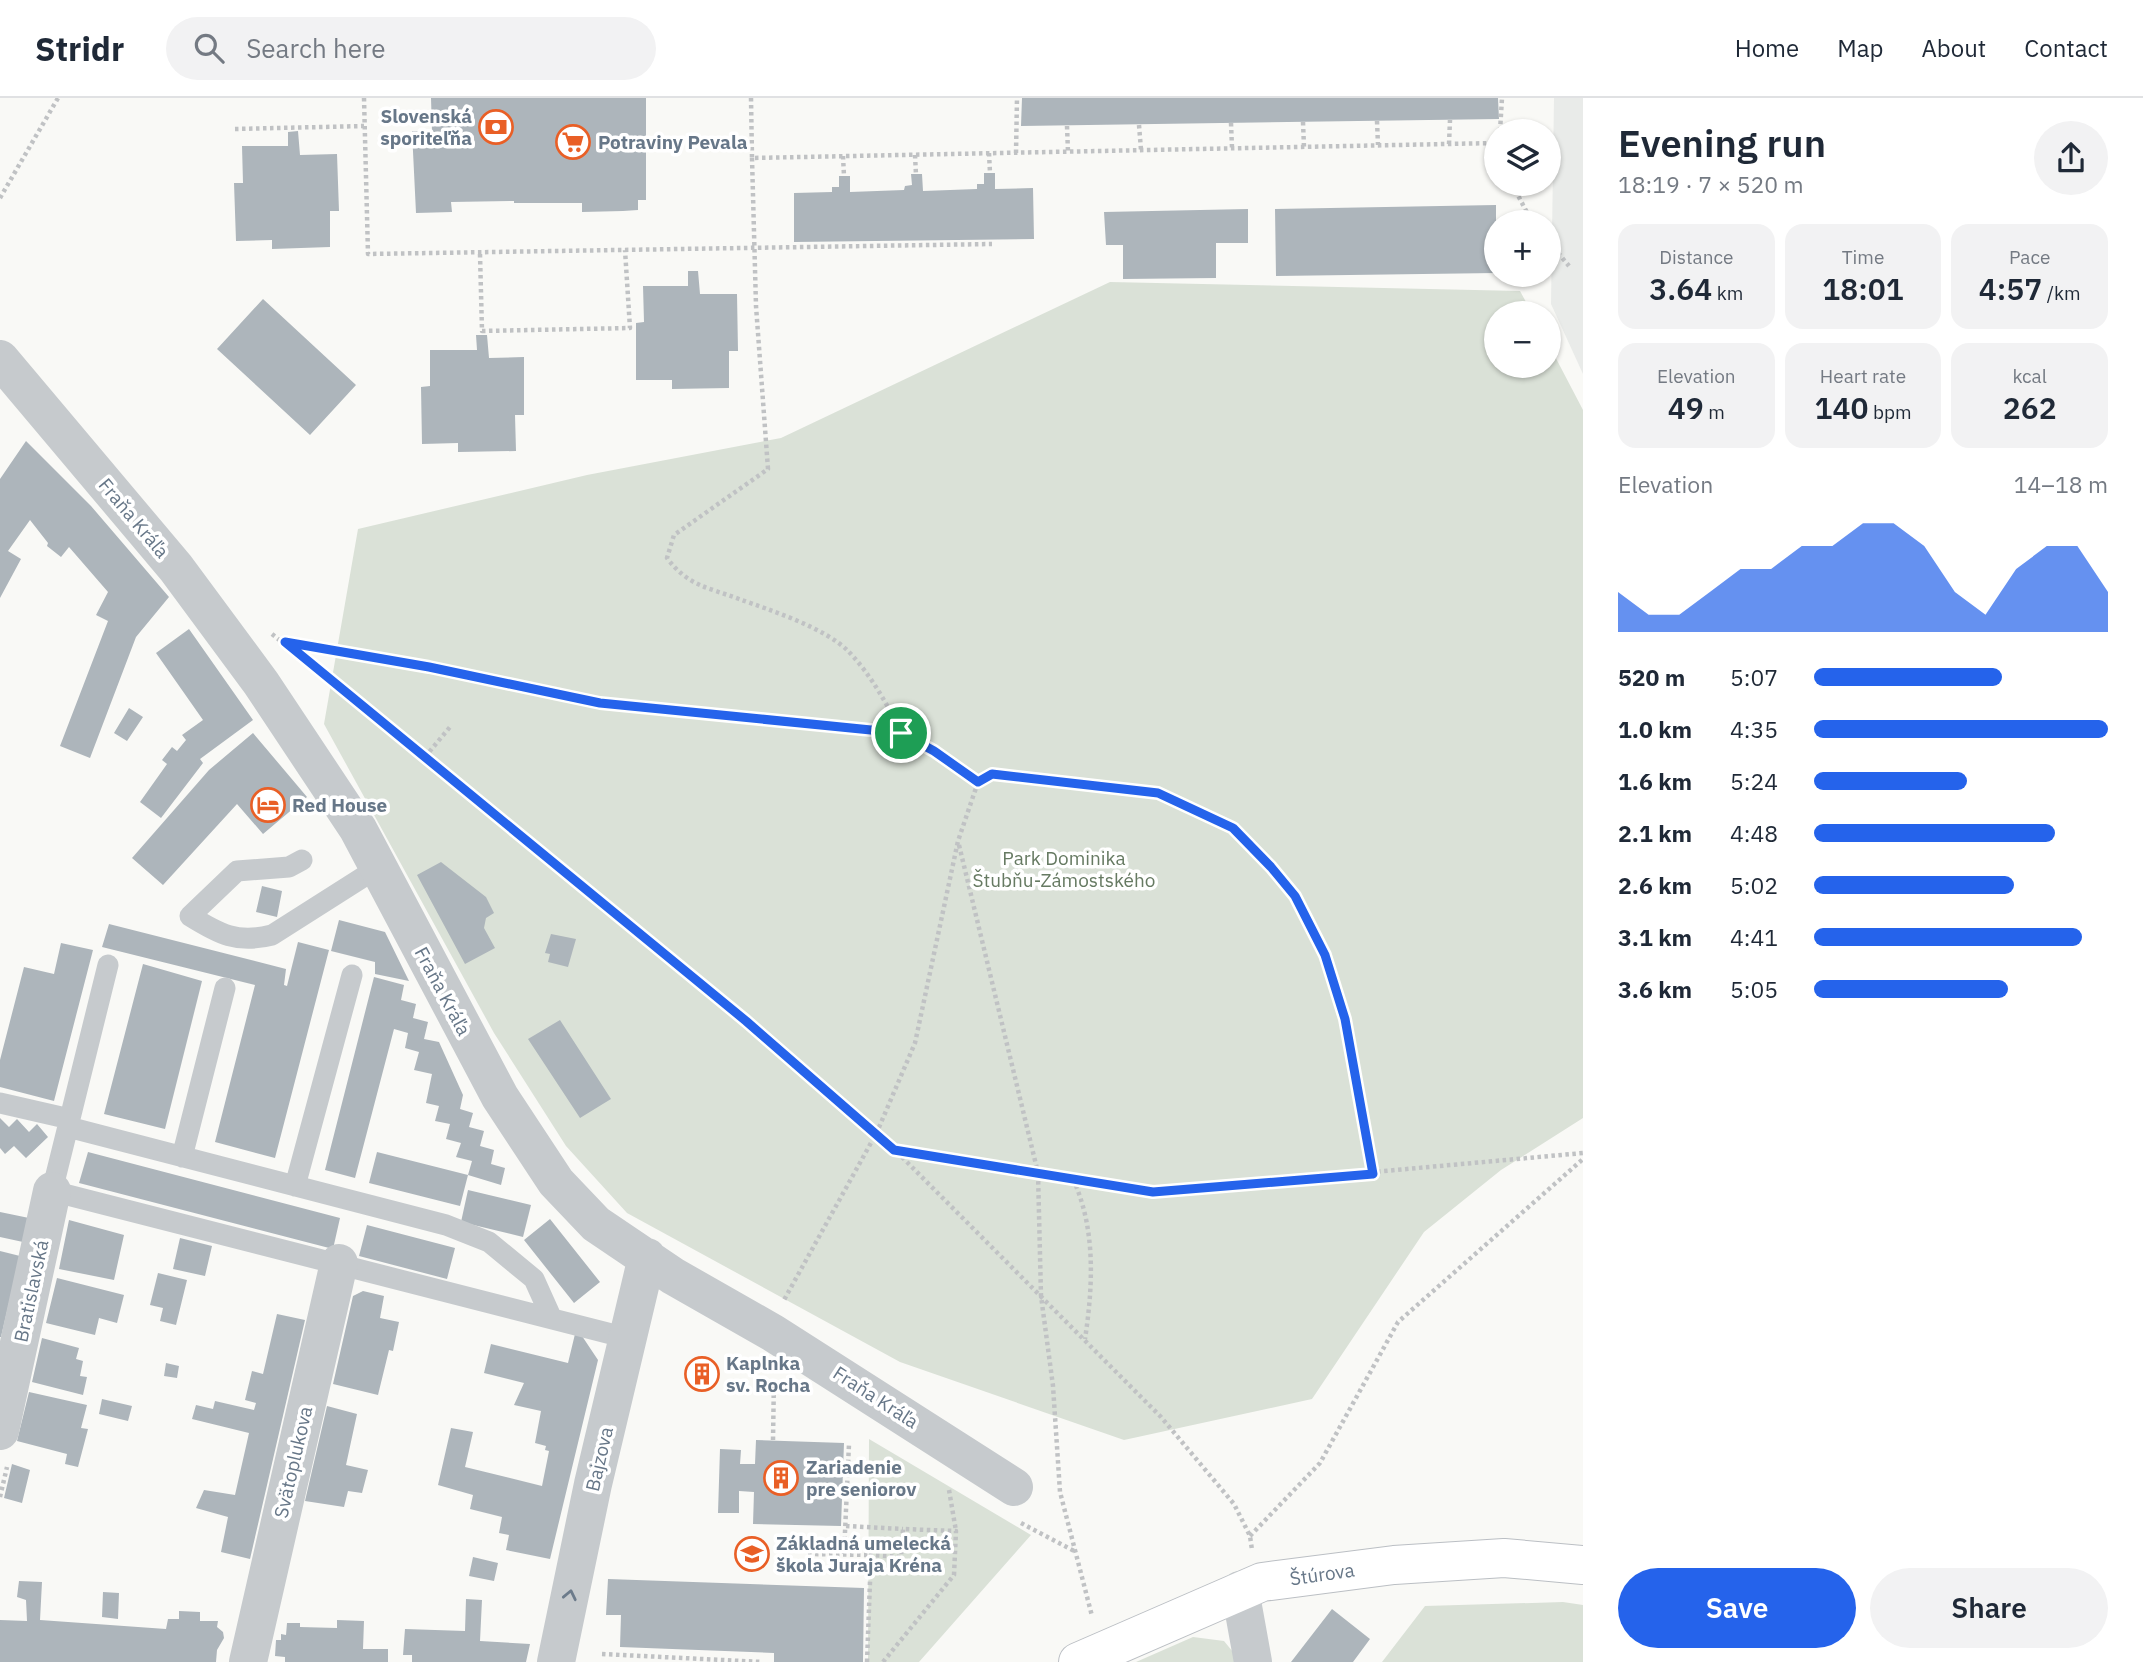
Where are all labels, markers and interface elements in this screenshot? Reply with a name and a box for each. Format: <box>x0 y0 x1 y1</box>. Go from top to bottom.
search box <box>166 17 656 80</box>
text: Stridr <box>35 27 124 70</box>
icon: search <box>190 29 228 67</box>
text: Search here <box>246 31 386 65</box>
text: Home <box>1735 32 1799 64</box>
text: Map <box>1837 32 1883 64</box>
text: About <box>1921 32 1986 64</box>
text: Contact <box>2024 32 2108 64</box>
place label: Slovenská sporiteľňa <box>380 104 472 150</box>
bank icon: Slovenská sporiteľňa <box>477 108 515 146</box>
text: Evening run <box>1618 118 1826 167</box>
map controls <box>1484 119 1561 378</box>
button: layers <box>1484 119 1561 196</box>
button: share <box>2034 121 2108 195</box>
supermarket icon: Potraviny Pevala <box>554 123 592 161</box>
place label: Potraviny Pevala <box>598 130 748 154</box>
text: 18:19 · 7 × 520 m <box>1618 169 1804 199</box>
button: + <box>1484 210 1561 287</box>
text: Distance <box>1659 245 1733 269</box>
text: Time <box>1842 245 1884 269</box>
text: Pace <box>2009 245 2050 269</box>
text: 3.64 <box>1649 269 1712 308</box>
text: 18:01 <box>1822 269 1904 308</box>
text: 4:57 <box>1979 269 2042 308</box>
text: km <box>1712 281 1743 305</box>
text: /km <box>2042 281 2081 305</box>
button: − <box>1484 301 1561 378</box>
text: Elevation <box>1657 364 1736 388</box>
text: Heart rate <box>1820 364 1906 388</box>
text: kcal <box>2012 364 2047 388</box>
text: 49 <box>1668 388 1704 427</box>
text: 140 <box>1814 388 1868 427</box>
text: 262 <box>2003 388 2057 427</box>
text: m <box>1704 400 1725 424</box>
text: bpm <box>1868 400 1912 424</box>
text: Elevation <box>1618 469 1713 499</box>
text: 14–18 m <box>2014 469 2108 499</box>
street label: Fraňa Kráľa <box>94 473 174 563</box>
text: 520 m <box>1618 662 1685 692</box>
text: 5:07 <box>1730 662 1778 692</box>
pin <box>871 703 931 763</box>
icon: arrive <box>882 714 920 752</box>
text: 1.0 km <box>1618 714 1692 744</box>
text: 4:35 <box>1730 714 1778 744</box>
text: 1.6 km <box>1618 766 1692 796</box>
text: 5:24 <box>1730 766 1778 796</box>
hotel icon: Red House <box>249 786 287 824</box>
place label: Red House <box>292 793 387 817</box>
text: 2.1 km <box>1618 818 1692 848</box>
text: 4:48 <box>1730 818 1778 848</box>
park label: Park Dominika Štubňu-Zámostského <box>973 846 1155 892</box>
text: 2.6 km <box>1618 870 1692 900</box>
text: 5:02 <box>1730 870 1778 900</box>
text: 3.1 km <box>1618 922 1692 952</box>
text: 4:41 <box>1730 922 1778 952</box>
street label: Fraňa Kráľa <box>410 943 476 1039</box>
text: 3.6 km <box>1618 974 1692 1004</box>
text: 5:05 <box>1730 974 1778 1004</box>
street label: Bratislavská <box>8 1238 54 1344</box>
place label: Kaplnka sv. Rocha <box>726 1351 810 1397</box>
building icon: Kaplnka sv. Rocha <box>683 1355 721 1393</box>
street label: Fraňa Kráľa <box>829 1361 923 1433</box>
street label: Svätoplukova <box>268 1404 318 1520</box>
street label: Bajzova <box>580 1424 618 1494</box>
place label: Zariadenie pre seniorov <box>806 1455 917 1501</box>
building icon: Zariadenie pre seniorov <box>762 1459 800 1497</box>
place label: Základná umelecká škola Juraja Kréna <box>776 1531 951 1577</box>
school or university icon: Základná umelecká škola Juraja Kréna <box>733 1535 771 1573</box>
street label: Štúrova <box>1288 1558 1356 1590</box>
button: Save <box>1618 1568 1856 1648</box>
button: Share <box>1870 1568 2108 1648</box>
one-way arrow <box>561 1589 576 1601</box>

